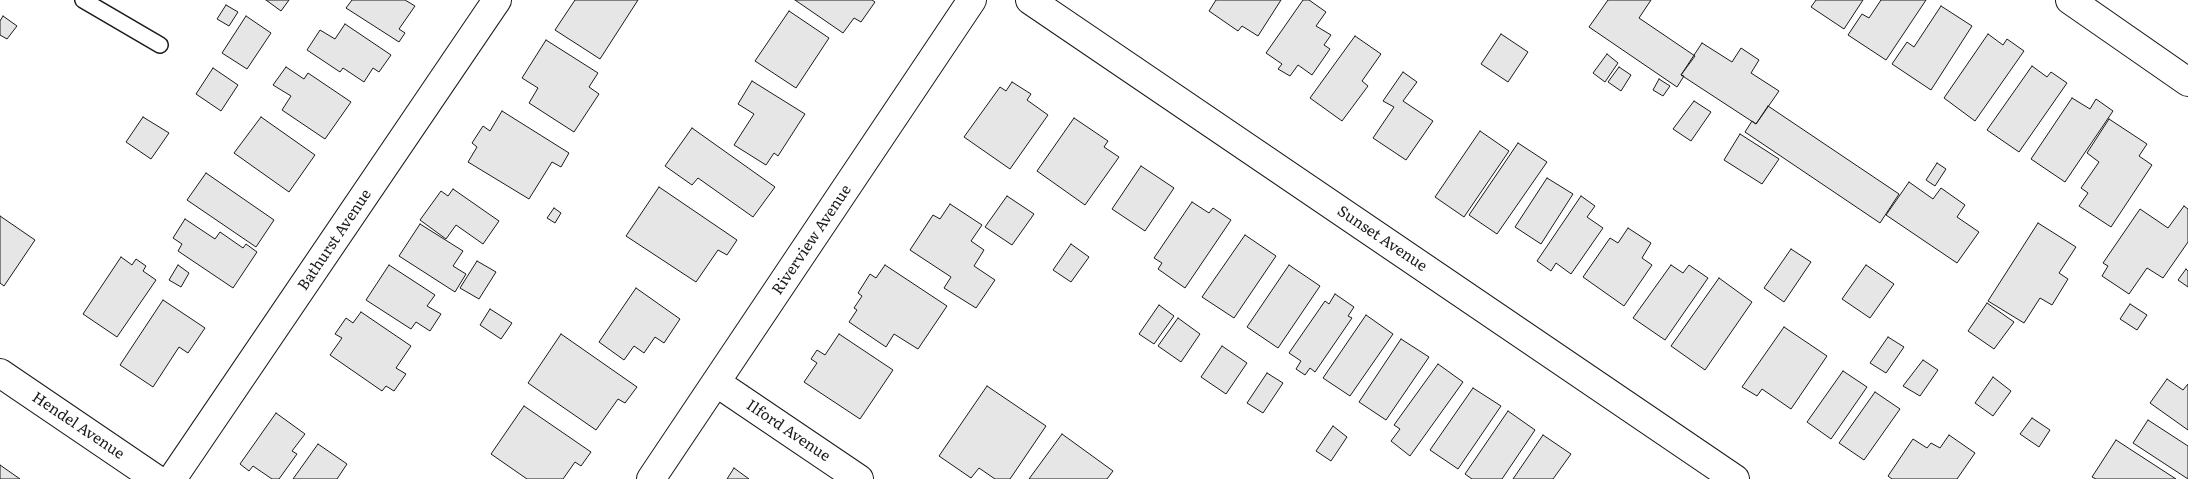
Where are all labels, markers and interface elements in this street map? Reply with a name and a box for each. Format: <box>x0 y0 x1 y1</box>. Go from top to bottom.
street label: Riverview Avenue <box>769 182 855 298</box>
street label: Bathurst Avenue <box>295 186 375 294</box>
street label: Sunset Avenue <box>1334 202 1430 276</box>
street label: Hendel Avenue <box>29 389 127 463</box>
street label: Ilford Avenue <box>743 396 833 466</box>

